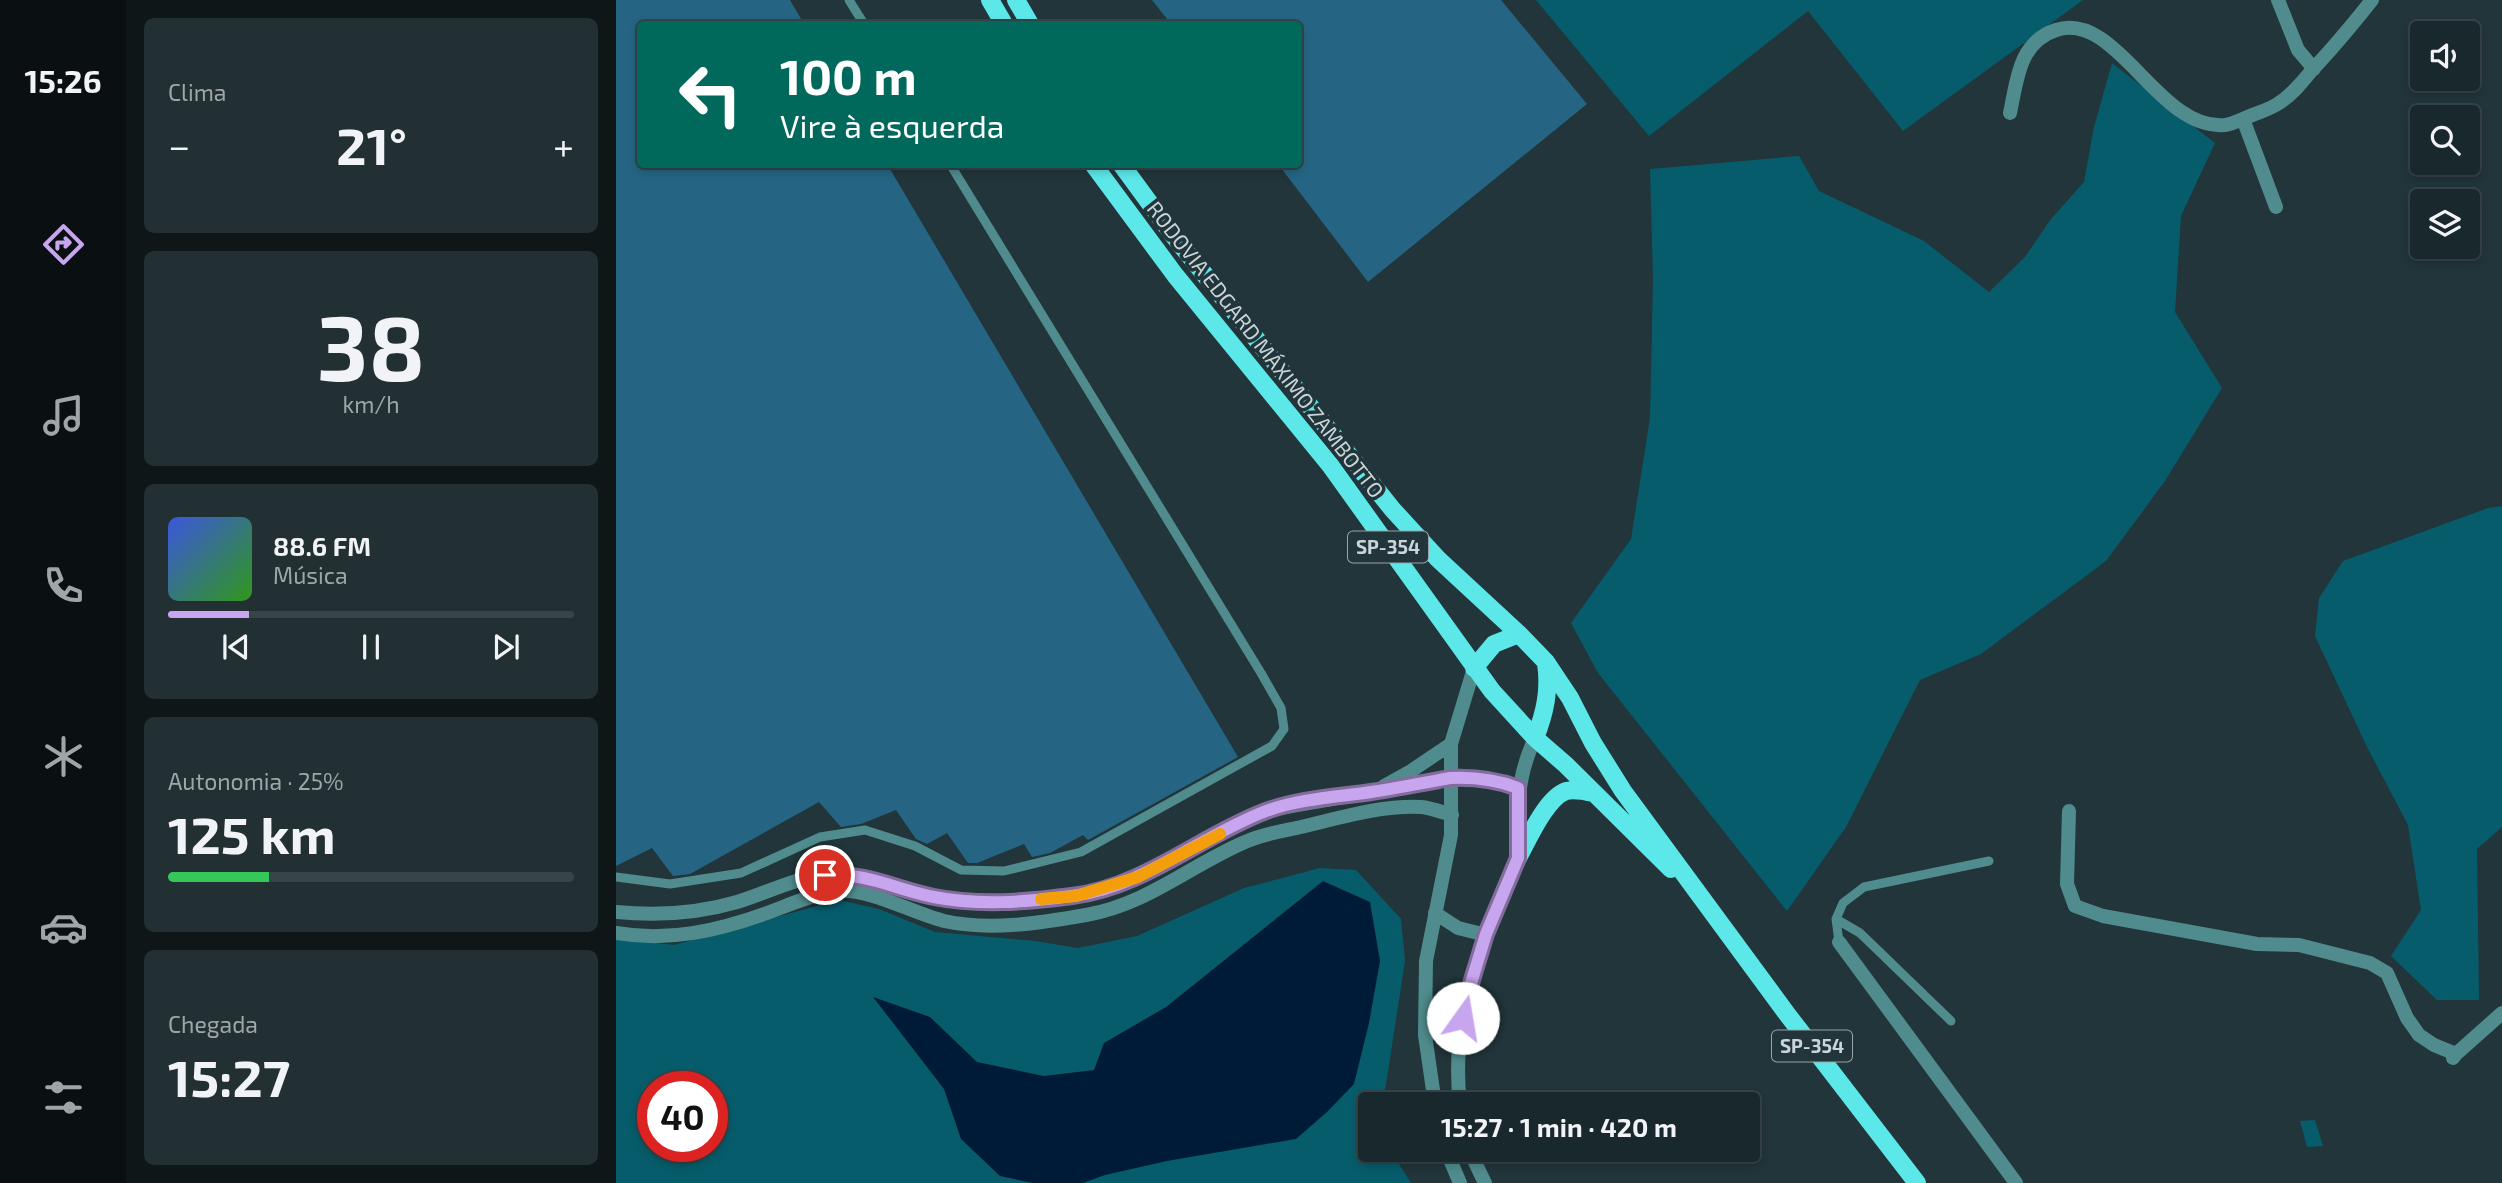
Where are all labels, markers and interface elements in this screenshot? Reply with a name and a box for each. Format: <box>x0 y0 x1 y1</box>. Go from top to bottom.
map controls <box>2410 21 2480 259</box>
button: sound <box>2410 21 2480 91</box>
text: 100 m <box>780 46 917 105</box>
icon: left <box>665 49 756 140</box>
text: 15:26 <box>24 61 102 99</box>
text: Clima <box>168 78 226 106</box>
button: search <box>2410 105 2480 175</box>
text: Vire à esquerda <box>780 106 1004 144</box>
text: 21° <box>336 113 407 175</box>
text: − <box>168 122 190 168</box>
text: + <box>553 122 574 168</box>
button: layers <box>2410 189 2480 259</box>
street label: RODOVIA EDGARD MÁXIMO ZAMBOTTO <box>1143 196 1390 502</box>
icon: directions <box>39 220 88 269</box>
text: 38 <box>317 290 425 399</box>
text: km/h <box>342 390 400 418</box>
icon: music <box>39 391 88 440</box>
text: 88.6 FM <box>273 530 371 561</box>
road number: SP-354 <box>1348 532 1428 562</box>
icon: phone <box>39 561 88 610</box>
text: Música <box>273 561 348 589</box>
icon: previous <box>217 628 255 666</box>
icon: pause <box>352 628 390 666</box>
icon: next <box>487 628 525 666</box>
icon: climate <box>39 732 88 781</box>
text: Autonomia · 25% <box>168 767 344 795</box>
text: 125 km <box>168 802 336 864</box>
pin <box>795 845 855 905</box>
icon: arrive <box>806 856 844 894</box>
icon: car <box>39 903 88 952</box>
position arrow <box>1426 981 1500 1055</box>
text: Chegada <box>168 1010 258 1038</box>
road number: SP-354 <box>1772 1030 1852 1062</box>
text: 15:27 <box>168 1045 290 1107</box>
speed limit sign: 40 <box>637 1071 728 1162</box>
icon: filters <box>39 1073 88 1122</box>
text: 15:27 · 1 min · 420 m <box>1441 1111 1677 1142</box>

